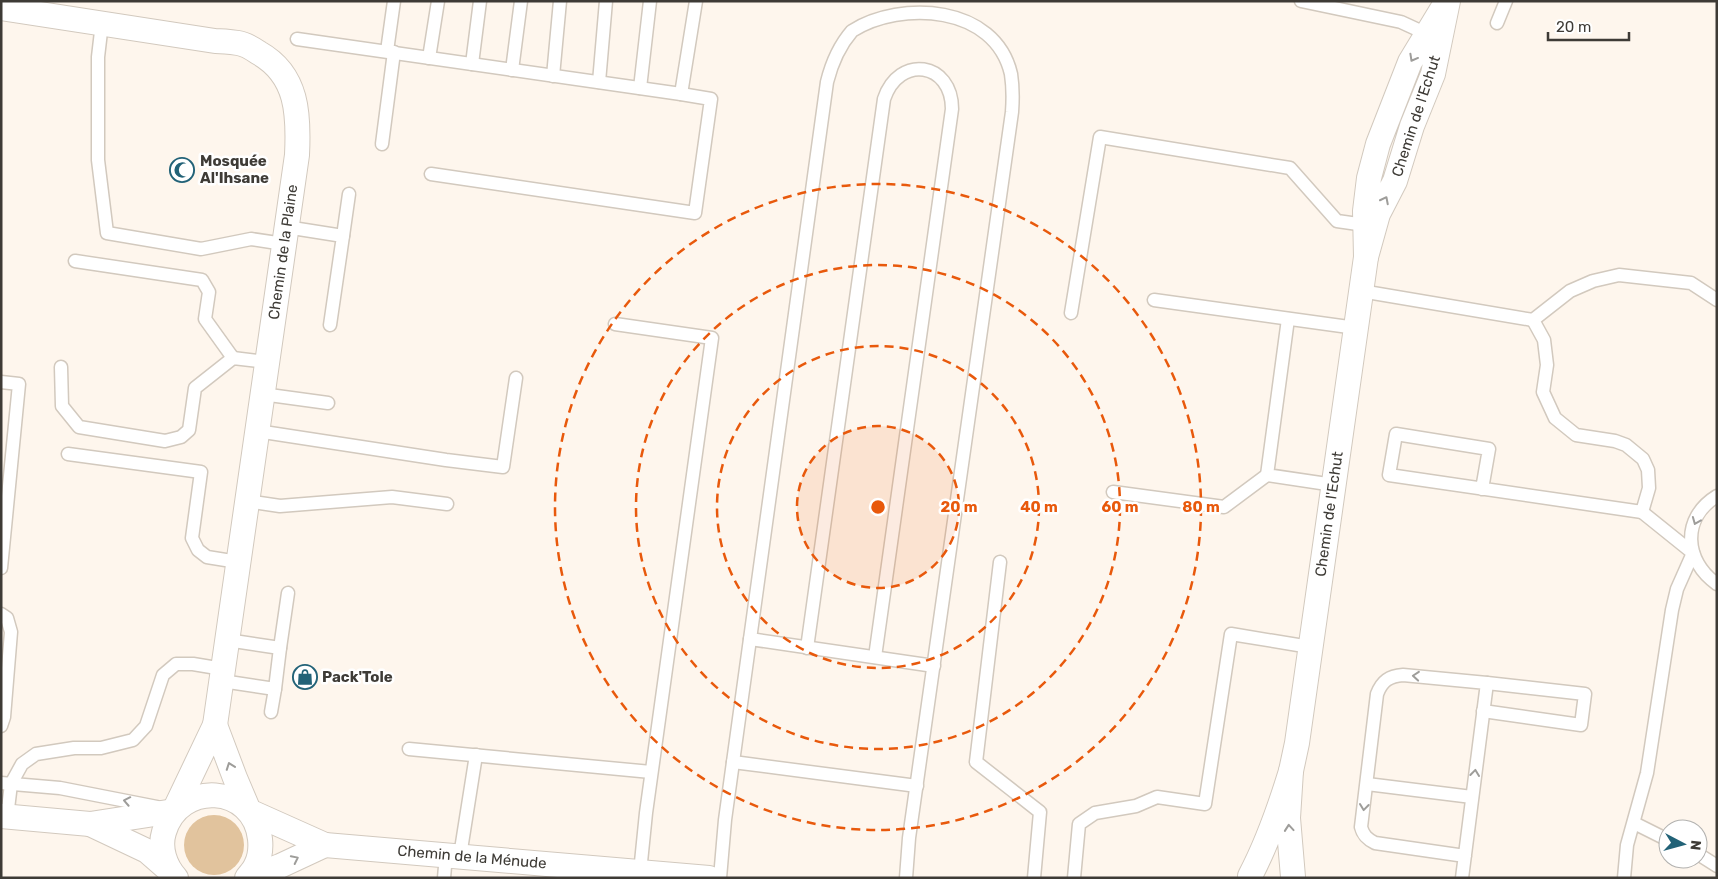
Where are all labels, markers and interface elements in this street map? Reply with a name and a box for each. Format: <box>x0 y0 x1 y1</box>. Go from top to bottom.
scale bar <box>1548 10 1629 42</box>
text: 20 m <box>1556 18 1591 36</box>
street label: Chemin de l'Echut <box>1388 53 1444 179</box>
one-way arrow <box>1409 53 1419 62</box>
place label: Mosquée Al'Ihsane <box>200 152 269 187</box>
mosque icon: Mosquée Al'Ihsane <box>169 157 195 183</box>
street label: Chemin de la Plaine <box>265 183 301 321</box>
one-way arrow <box>1379 197 1389 206</box>
street label: Chemin de l'Echut <box>1311 450 1347 578</box>
centre of rings <box>869 498 887 516</box>
text: 20 m <box>941 498 977 516</box>
text: 40 m <box>1020 498 1058 516</box>
text: 60 m <box>1102 498 1138 516</box>
text: 80 m <box>1182 498 1220 516</box>
one-way arrow <box>1692 516 1702 525</box>
shop icon: Pack'Tole <box>292 664 318 690</box>
place label: Pack'Tole <box>322 668 393 686</box>
one-way arrow <box>1412 671 1420 682</box>
one-way arrow <box>226 762 236 771</box>
one-way arrow <box>1469 769 1480 777</box>
one-way arrow <box>122 796 131 807</box>
one-way arrow <box>1359 804 1370 812</box>
north arrow <box>1658 819 1708 869</box>
one-way arrow <box>1284 824 1295 832</box>
text: N <box>1686 839 1704 851</box>
street label: Chemin de la Ménude <box>397 842 547 872</box>
one-way arrow <box>289 856 298 866</box>

